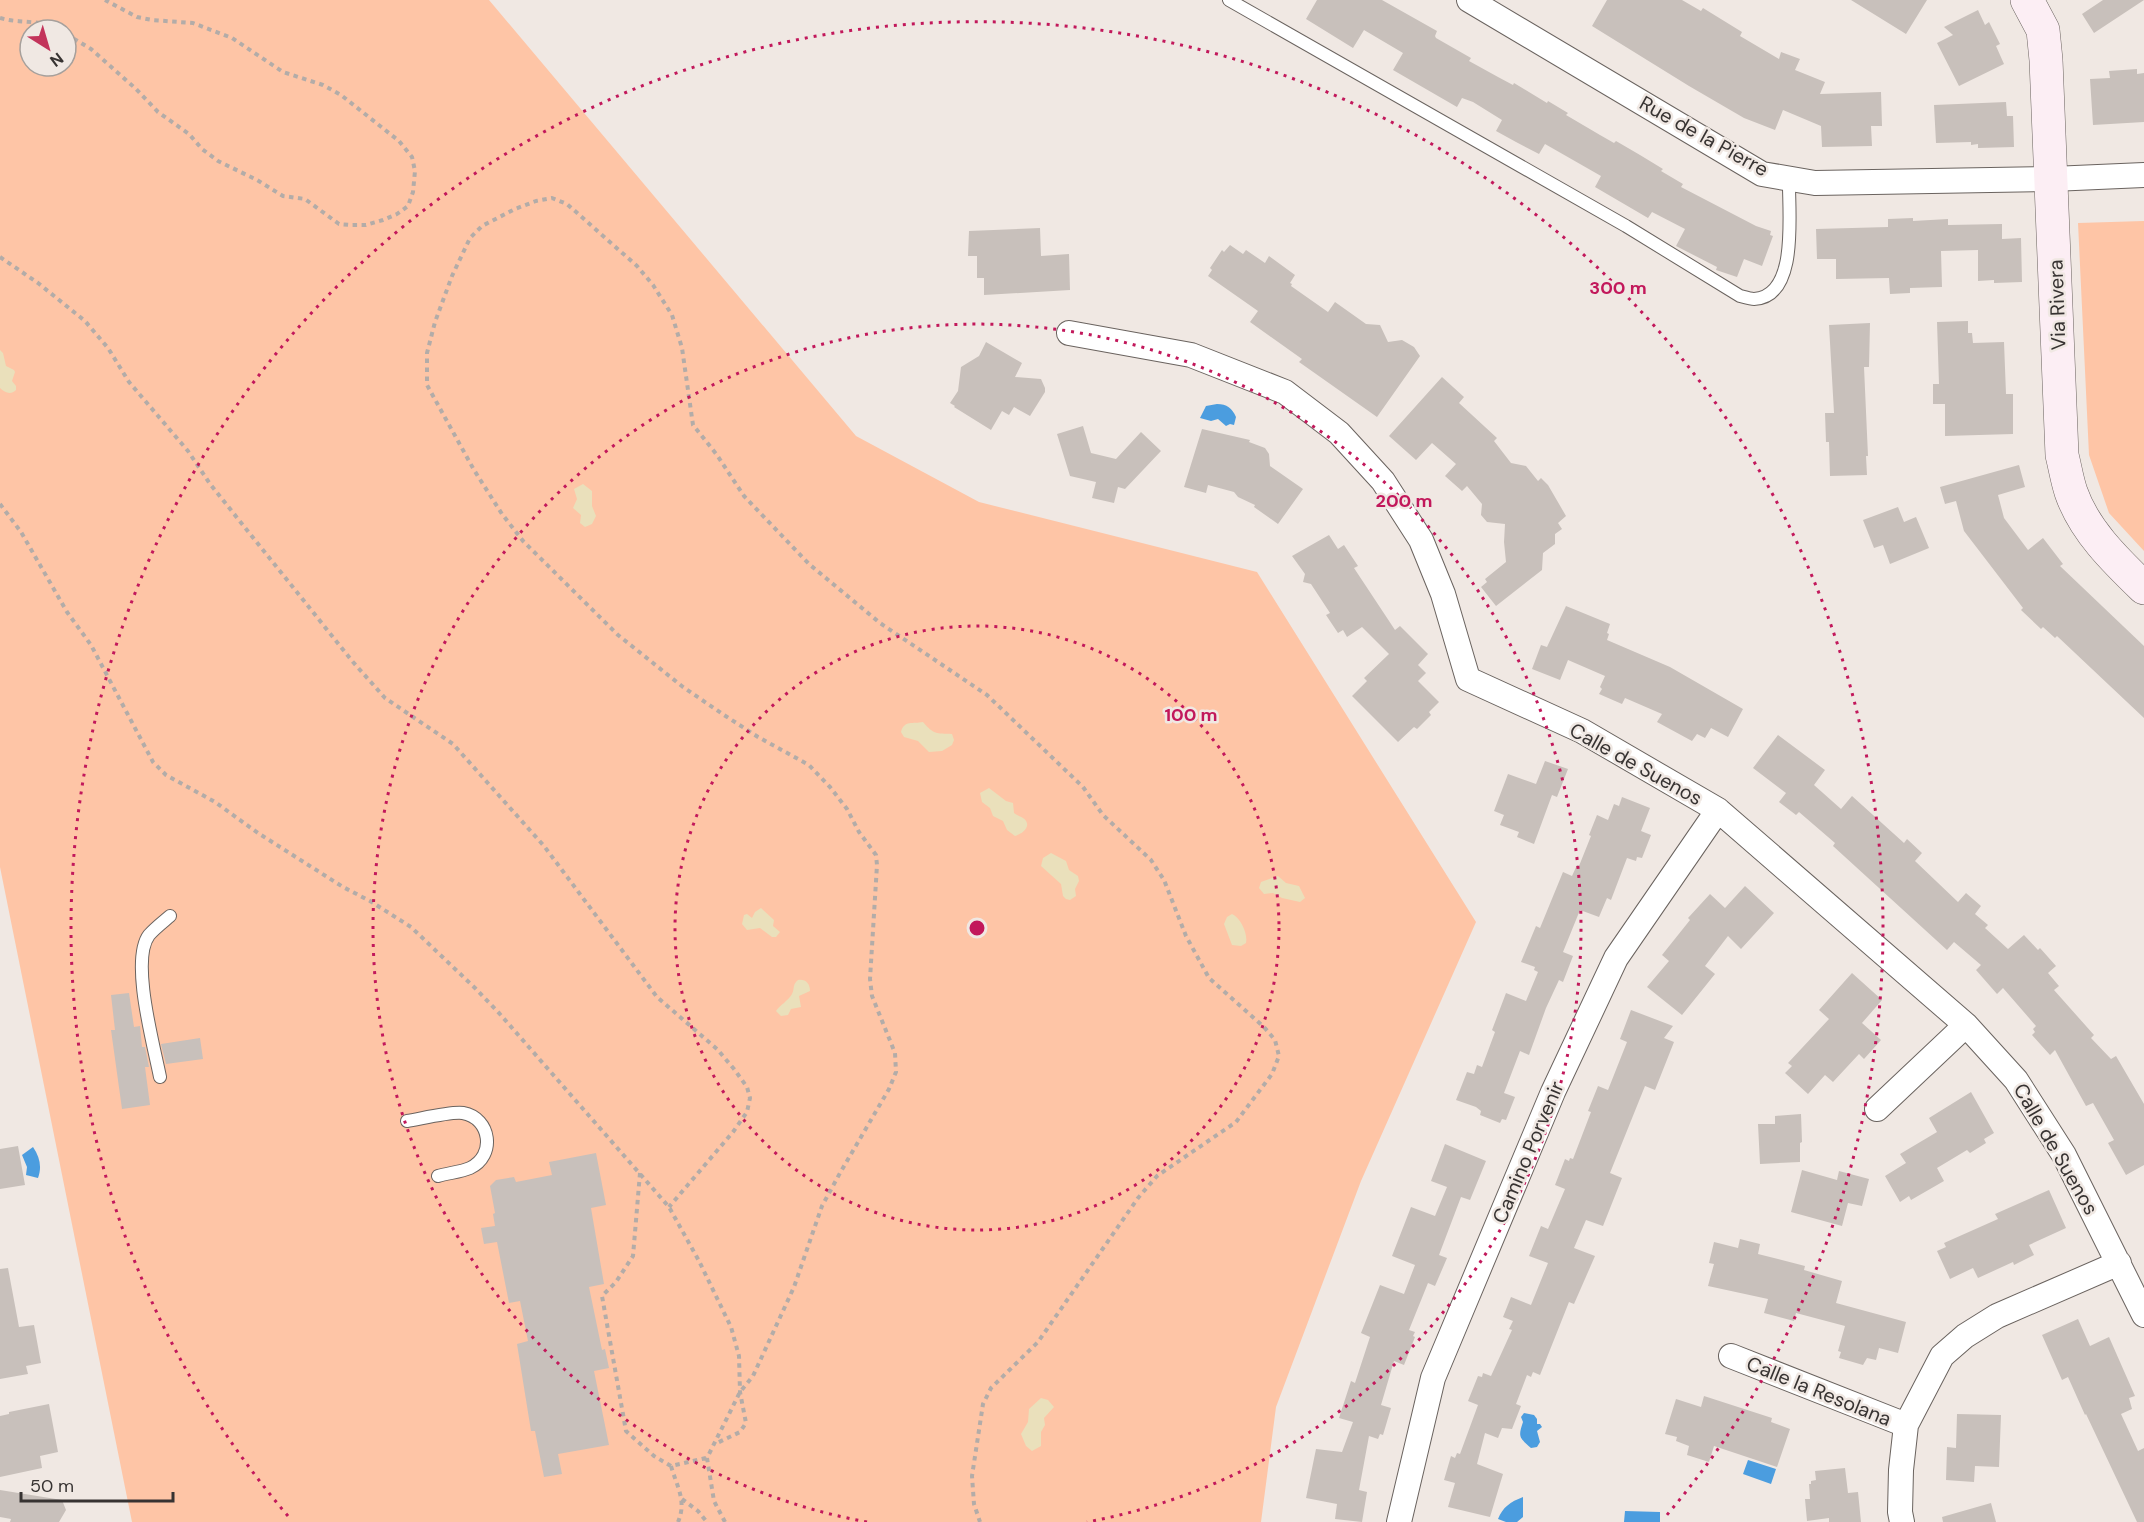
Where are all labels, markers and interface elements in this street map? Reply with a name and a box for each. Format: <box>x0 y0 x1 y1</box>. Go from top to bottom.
north arrow <box>18 18 78 78</box>
text: N <box>46 48 68 71</box>
street label: Rue de la Pierre <box>1635 90 1773 182</box>
street label: Via Rivera <box>2042 259 2072 351</box>
text: 300 m <box>1589 276 1647 300</box>
text: 200 m <box>1376 489 1432 513</box>
text: 100 m <box>1164 703 1218 727</box>
street label: Calle de Suenos <box>1565 717 1707 811</box>
centre of rings <box>967 918 987 938</box>
street label: Camino Porvenir <box>1486 1077 1570 1227</box>
street label: Calle de Suenos <box>2008 1078 2104 1220</box>
street label: Calle la Resolana <box>1743 1350 1895 1432</box>
scale bar <box>21 1465 172 1503</box>
text: 50 m <box>30 1474 74 1498</box>

